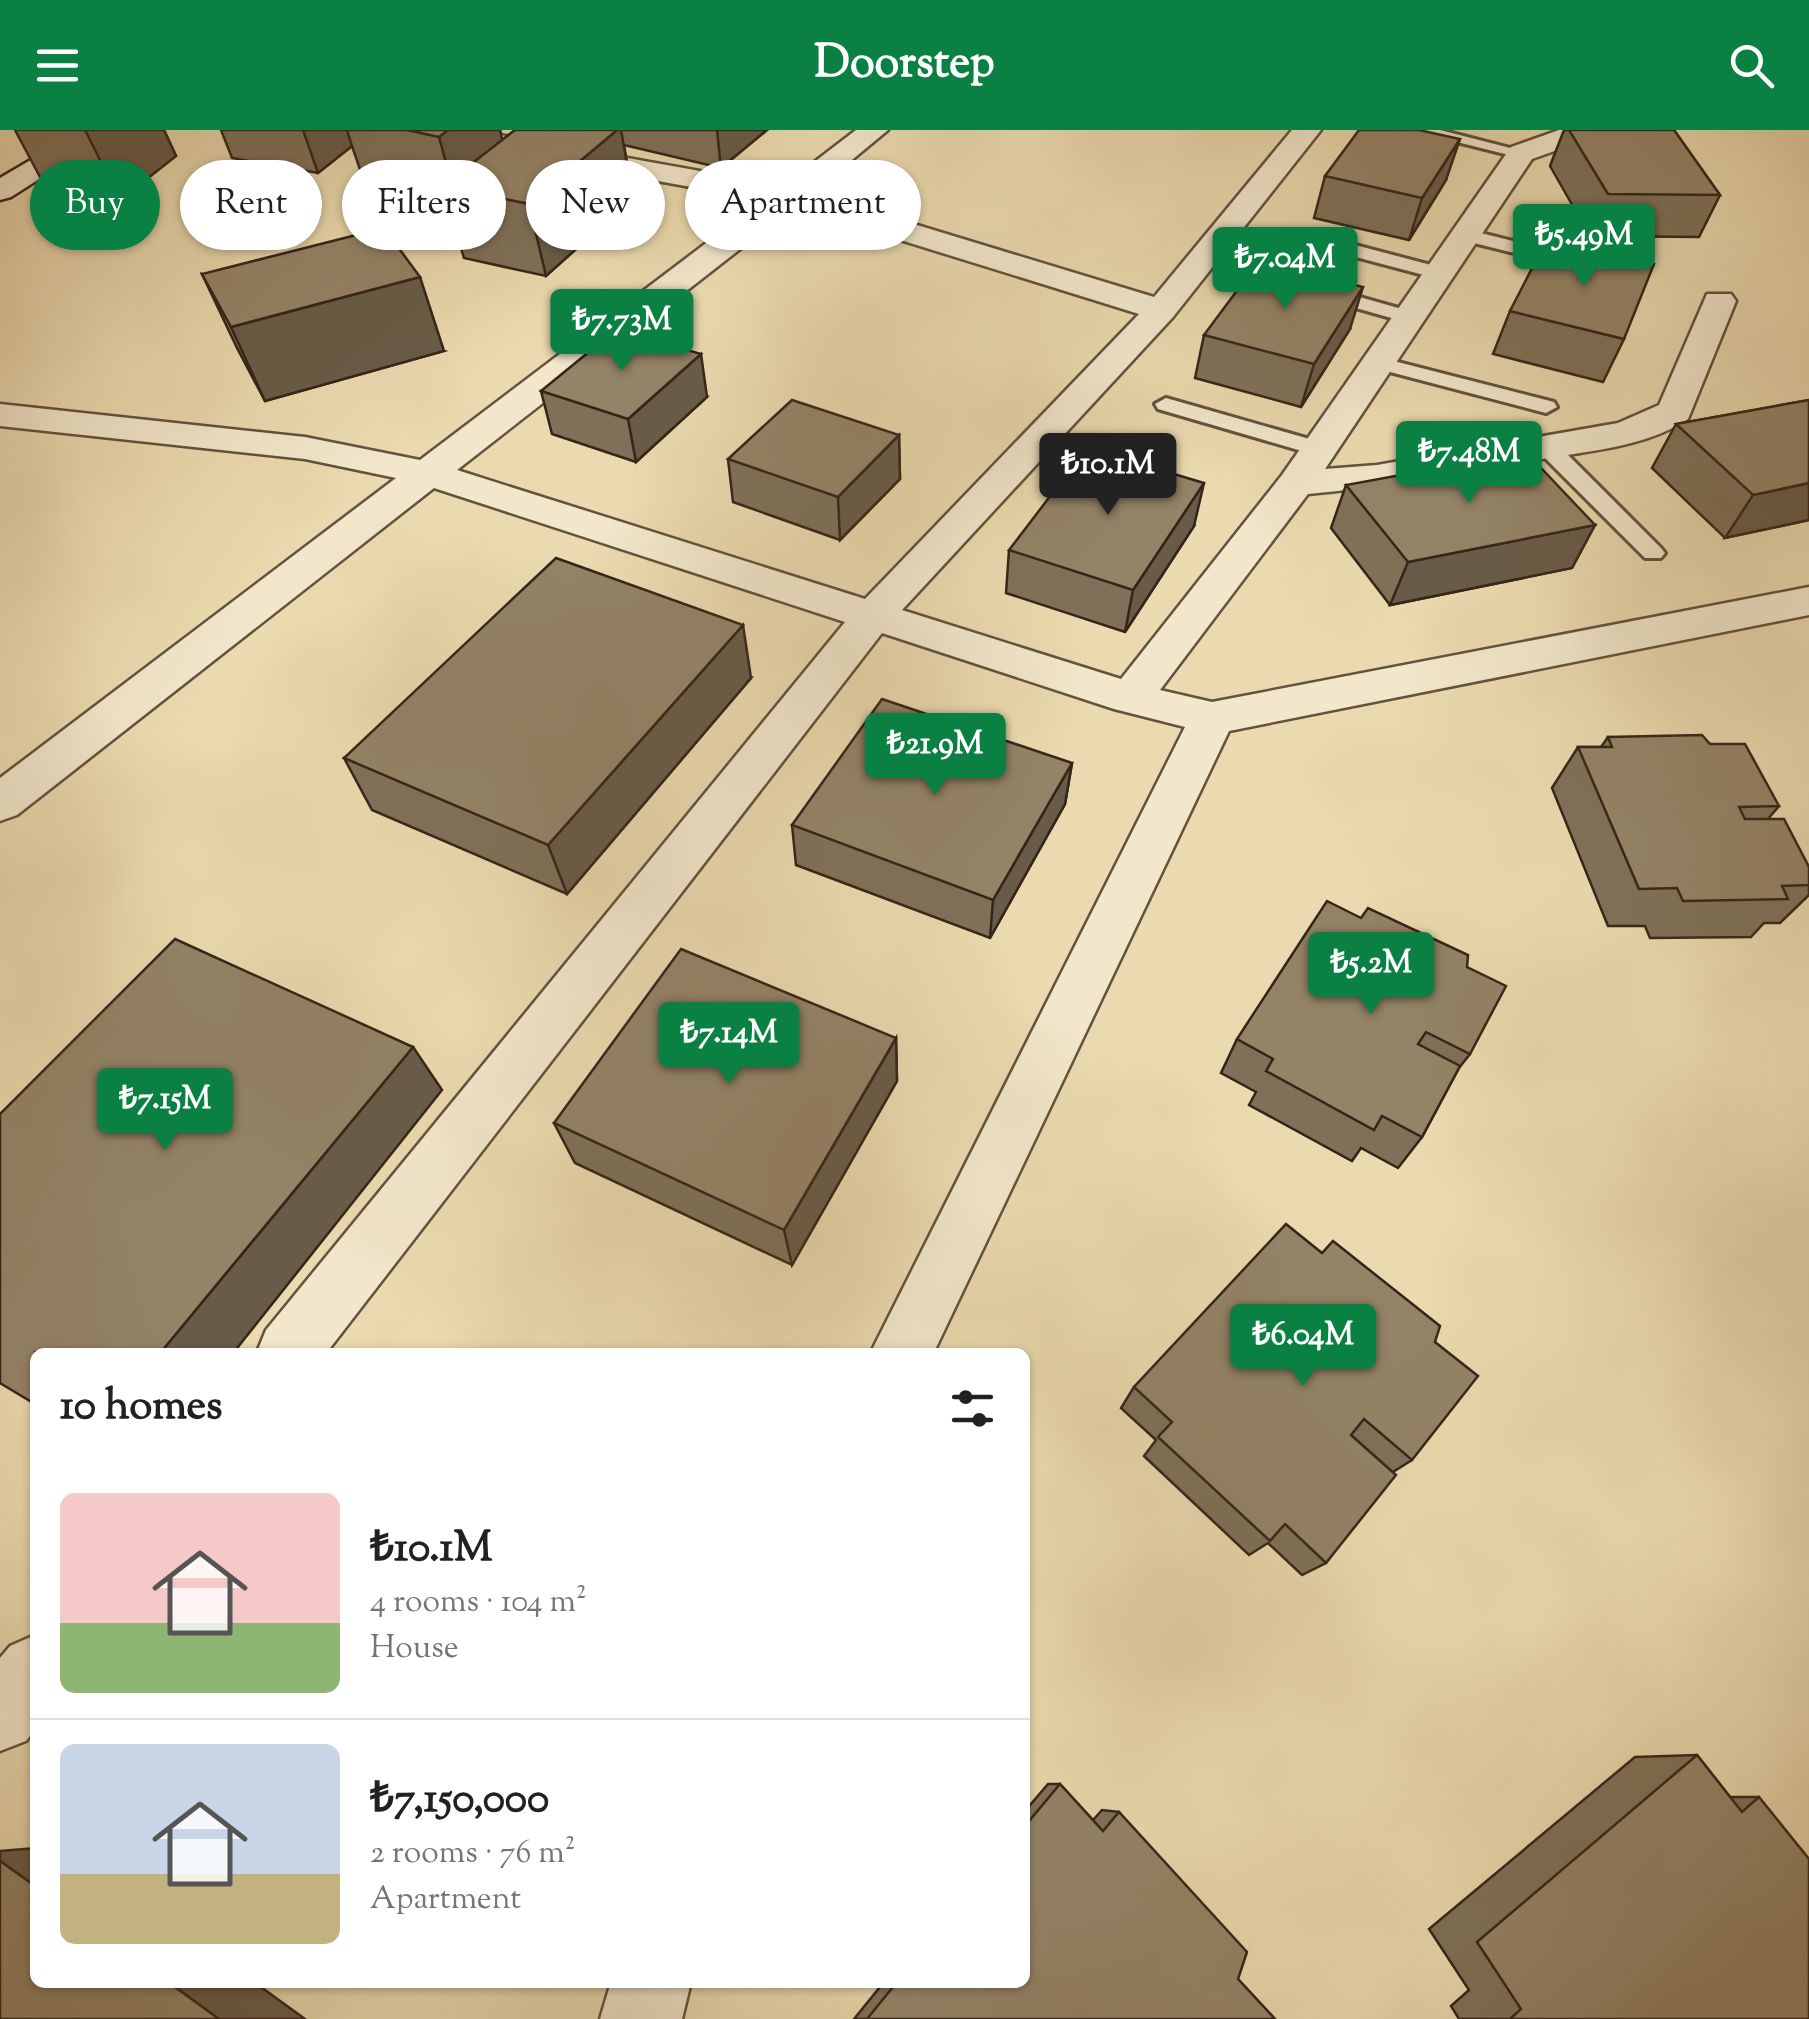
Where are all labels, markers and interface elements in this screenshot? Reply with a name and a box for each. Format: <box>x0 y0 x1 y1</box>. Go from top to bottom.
text: Doorstep <box>814 33 995 98</box>
icon: menu <box>30 38 85 93</box>
icon: search <box>1724 38 1779 93</box>
chip: Buy <box>30 160 160 250</box>
chip: Rent <box>180 160 322 250</box>
chip: Filters <box>342 160 506 250</box>
chip: New <box>526 160 665 250</box>
chip: Apartment <box>685 160 921 250</box>
pin: ₺5.49M <box>1503 204 1665 289</box>
text: ₺5.49M <box>1535 213 1633 259</box>
pin: ₺7.04M <box>1204 227 1366 312</box>
text: ₺7.04M <box>1235 236 1335 282</box>
pin: ₺7.73M <box>541 289 703 374</box>
text: ₺7.73M <box>572 298 672 344</box>
pin: ₺7.48M <box>1388 421 1550 506</box>
text: ₺7.48M <box>1418 430 1520 476</box>
pin: ₺10.1M <box>1027 433 1189 518</box>
text: ₺10.1M <box>1061 442 1155 488</box>
pin: ₺21.9M <box>854 713 1016 798</box>
text: ₺21.9M <box>887 722 983 768</box>
pin: ₺5.2M <box>1301 932 1441 1017</box>
text: ₺5.2M <box>1330 941 1412 987</box>
pin: ₺7.14M <box>648 1002 810 1087</box>
text: ₺7.14M <box>680 1011 778 1057</box>
pin: ₺7.15M <box>84 1068 246 1153</box>
text: ₺7.15M <box>119 1077 211 1123</box>
pin: ₺6.04M <box>1222 1304 1384 1389</box>
text: ₺6.04M <box>1252 1313 1354 1359</box>
text: 10 homes <box>60 1378 223 1438</box>
icon: filters <box>945 1381 1000 1436</box>
text: ₺10.1M <box>370 1520 492 1580</box>
icon: home <box>140 1533 260 1653</box>
text: 4 rooms · 104 m² <box>370 1580 587 1626</box>
text: House <box>370 1626 459 1672</box>
text: ₺7,150,000 <box>370 1771 549 1831</box>
icon: home <box>140 1784 260 1904</box>
text: 2 rooms · 76 m² <box>370 1831 576 1877</box>
text: Apartment <box>370 1877 521 1923</box>

